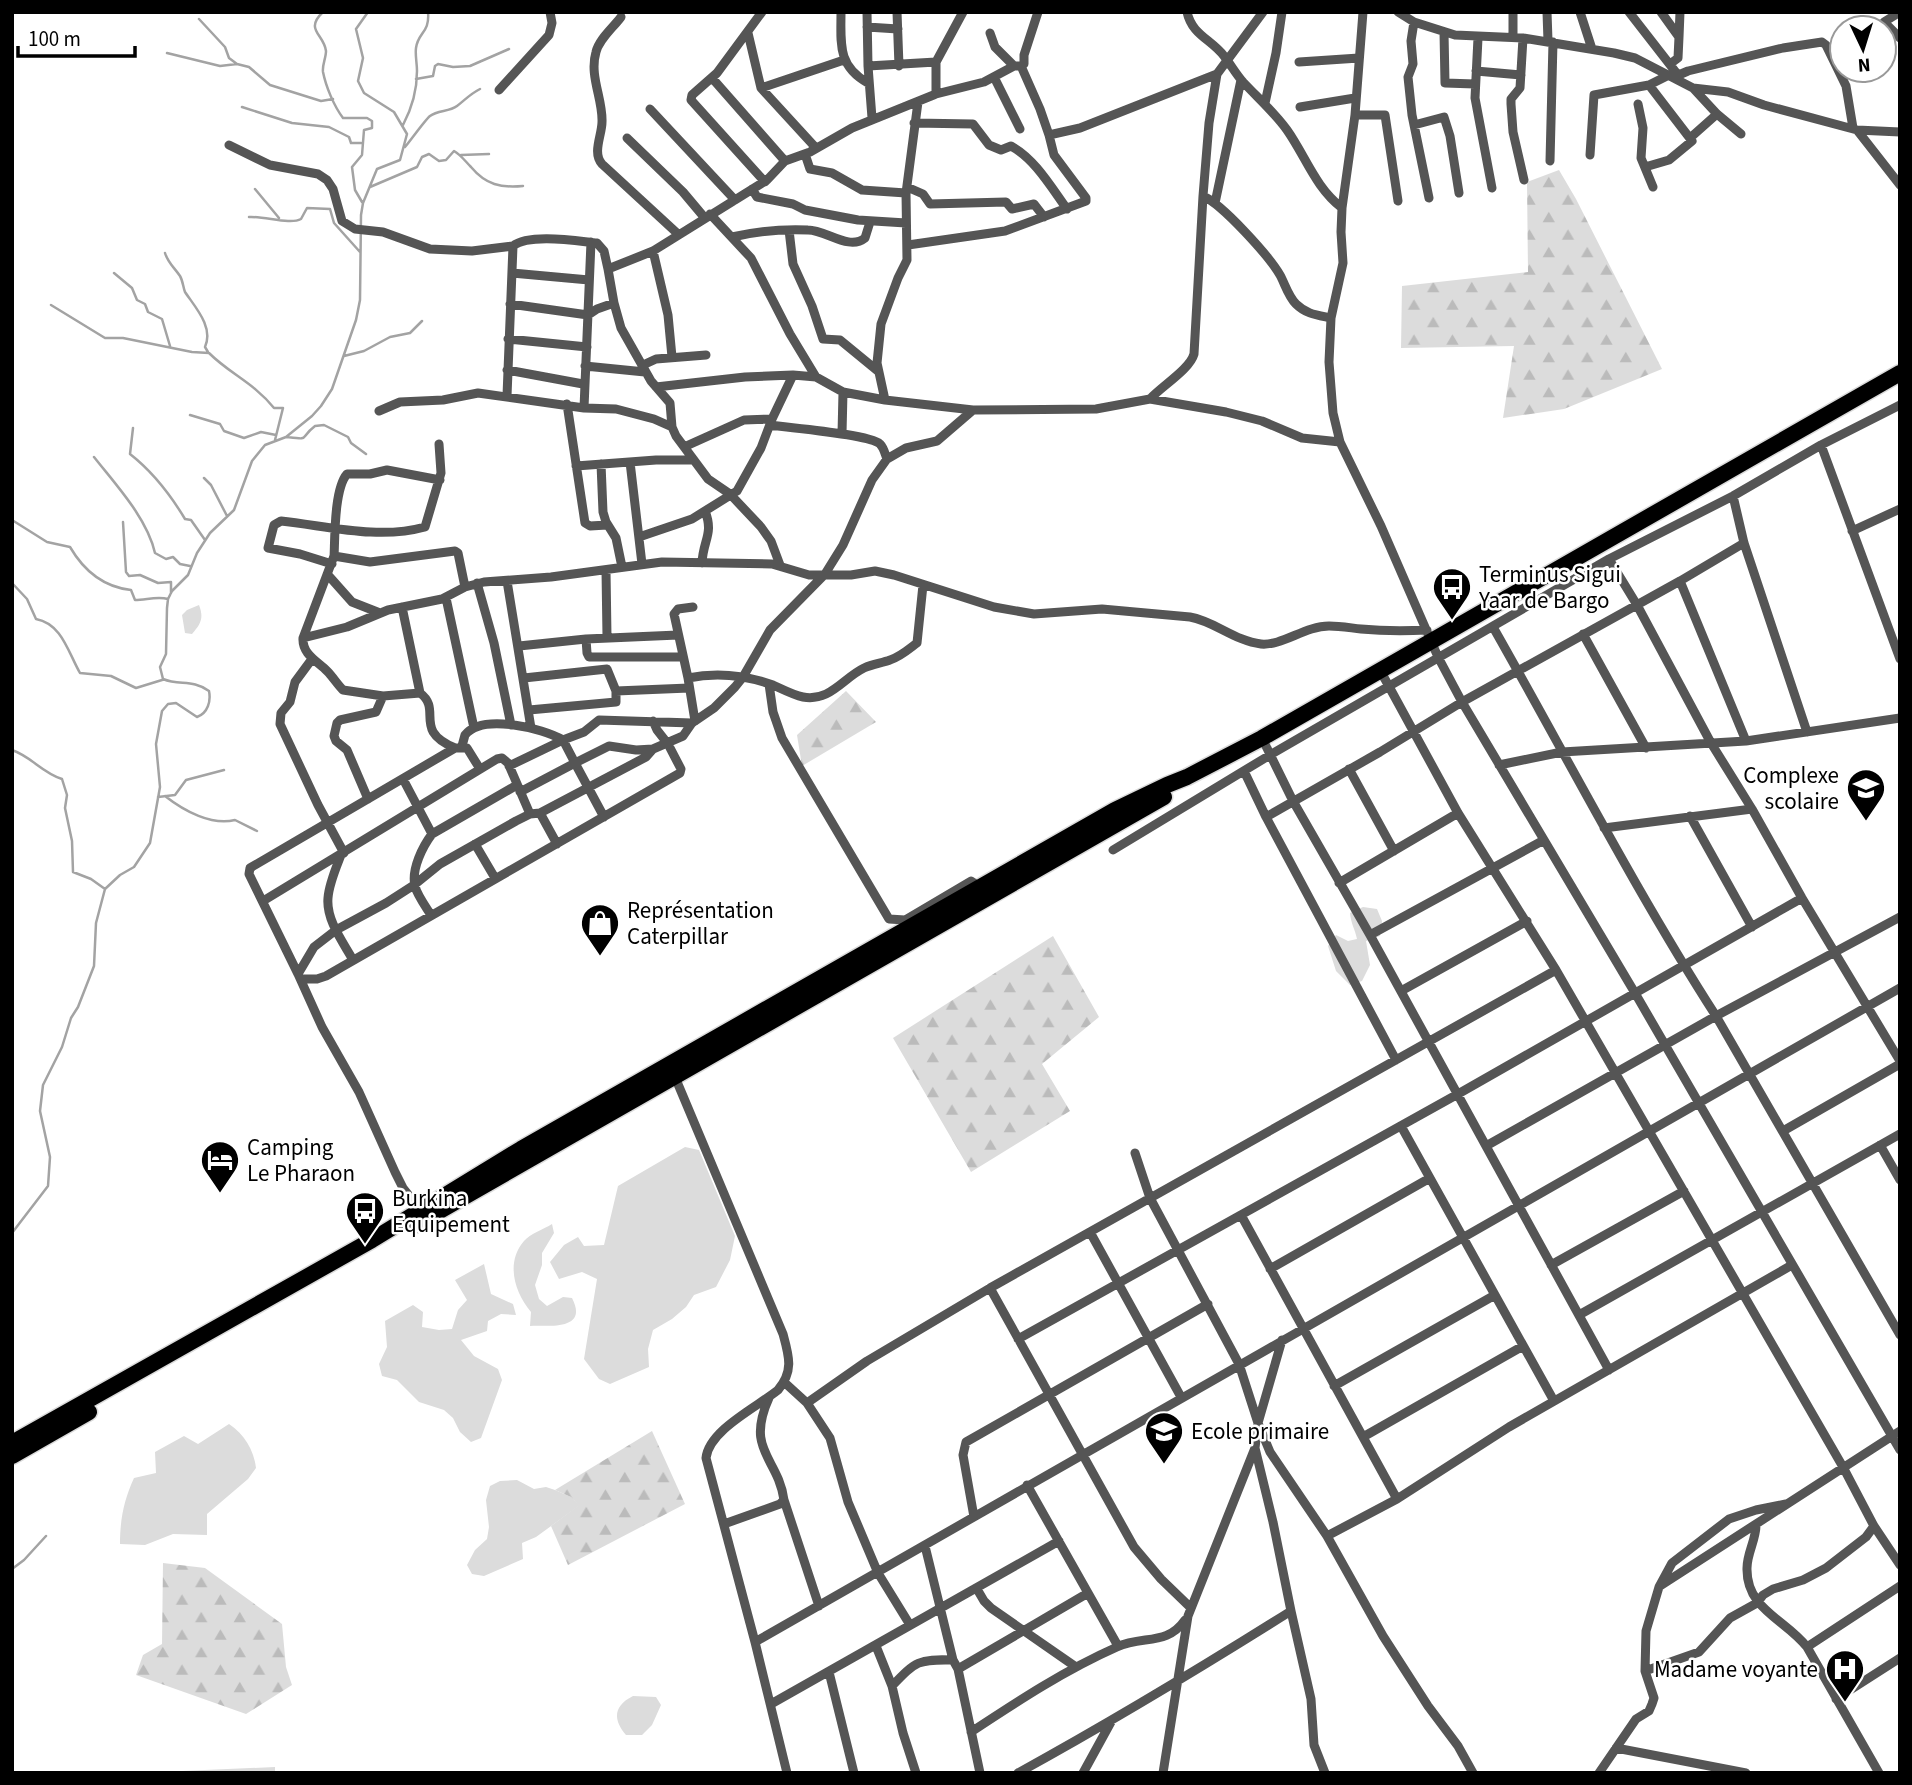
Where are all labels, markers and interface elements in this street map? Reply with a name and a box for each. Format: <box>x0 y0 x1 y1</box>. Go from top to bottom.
scale bar <box>18 14 135 58</box>
north arrow <box>1828 14 1898 84</box>
text: 100 m <box>28 24 81 54</box>
text: N <box>1857 51 1871 78</box>
place label: Terminus Sigui Yaar de Bargo <box>1478 558 1621 617</box>
bus stop icon: Terminus Sigui Yaar de Bargo <box>1431 566 1473 621</box>
place label: Complexe scolaire <box>1743 759 1839 818</box>
school or university icon: Complexe scolaire <box>1845 767 1887 822</box>
place label: Représentation Caterpillar <box>627 894 774 953</box>
shop icon: Représentation Caterpillar <box>579 902 621 957</box>
place label: Camping Le Pharaon <box>247 1131 355 1190</box>
hotel icon: Camping Le Pharaon <box>199 1139 241 1194</box>
place label: Burkina Equipement <box>392 1182 510 1241</box>
bus stop icon: Burkina Equipement <box>344 1190 386 1245</box>
school or university icon: Ecole primaire <box>1143 1410 1185 1465</box>
place label: Ecole primaire <box>1191 1415 1329 1448</box>
hospital icon: Madame voyante <box>1824 1648 1866 1703</box>
place label: Madame voyante <box>1654 1653 1818 1686</box>

